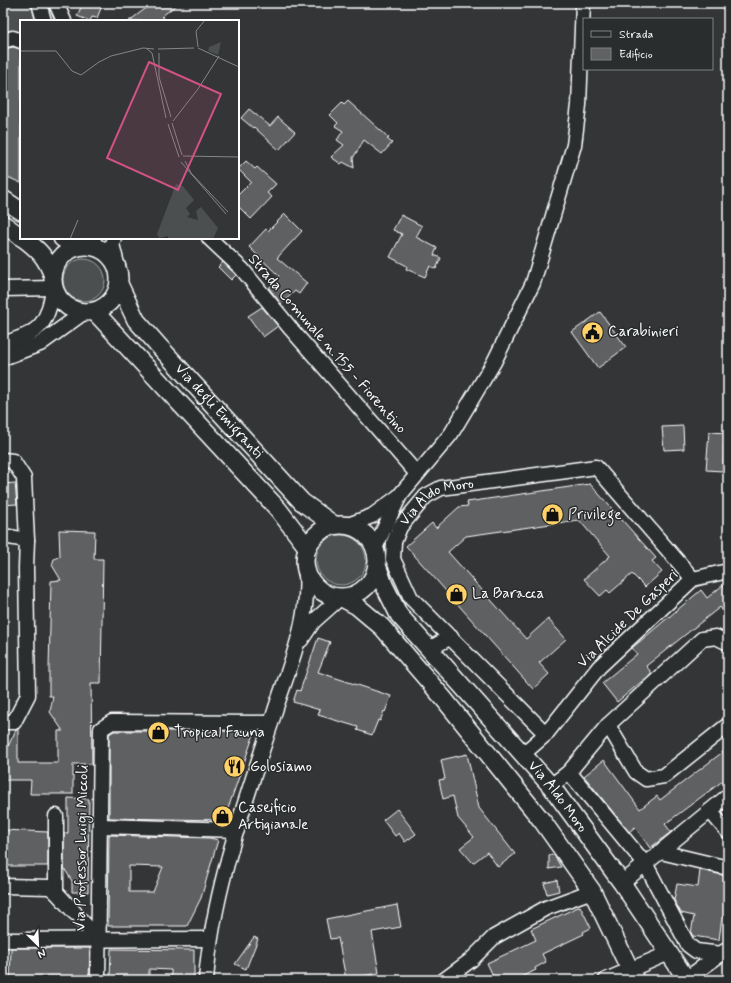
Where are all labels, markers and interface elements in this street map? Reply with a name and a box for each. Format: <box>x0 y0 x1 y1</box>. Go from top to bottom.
legend <box>583 18 713 70</box>
inset map <box>20 20 239 239</box>
text: Strada <box>619 27 653 43</box>
text: Edificio <box>619 47 653 63</box>
street label: Strada Comunale n.155 - Fiorentino <box>243 250 411 438</box>
public building icon: Carabinieri <box>580 319 606 345</box>
place label: Carabinieri <box>608 322 678 342</box>
street label: Via degli Emigranti <box>170 359 268 463</box>
street label: Via Aldo Moro <box>395 474 475 530</box>
shop icon: Privilege <box>540 502 566 528</box>
place label: Privilege <box>568 505 622 526</box>
street label: Via Alcide De Gasperi <box>573 565 683 673</box>
shop icon: La Baracca <box>443 581 469 607</box>
place label: La Baracca <box>472 584 545 604</box>
shop icon: Tropical Fauna <box>145 720 171 746</box>
place label: Tropical Fauna <box>174 723 265 743</box>
restaurant icon: Golosiamo <box>222 754 248 780</box>
street label: Via Aldo Moro <box>523 756 592 837</box>
place label: Golosiamo <box>250 757 312 777</box>
street label: Via Professor Luigi Miccoli <box>71 764 94 931</box>
place label: Caseificio Artigianale <box>238 798 308 835</box>
shop icon: Caseificio Artigianale <box>209 804 235 830</box>
north arrow <box>18 925 58 965</box>
text: N <box>35 945 48 961</box>

